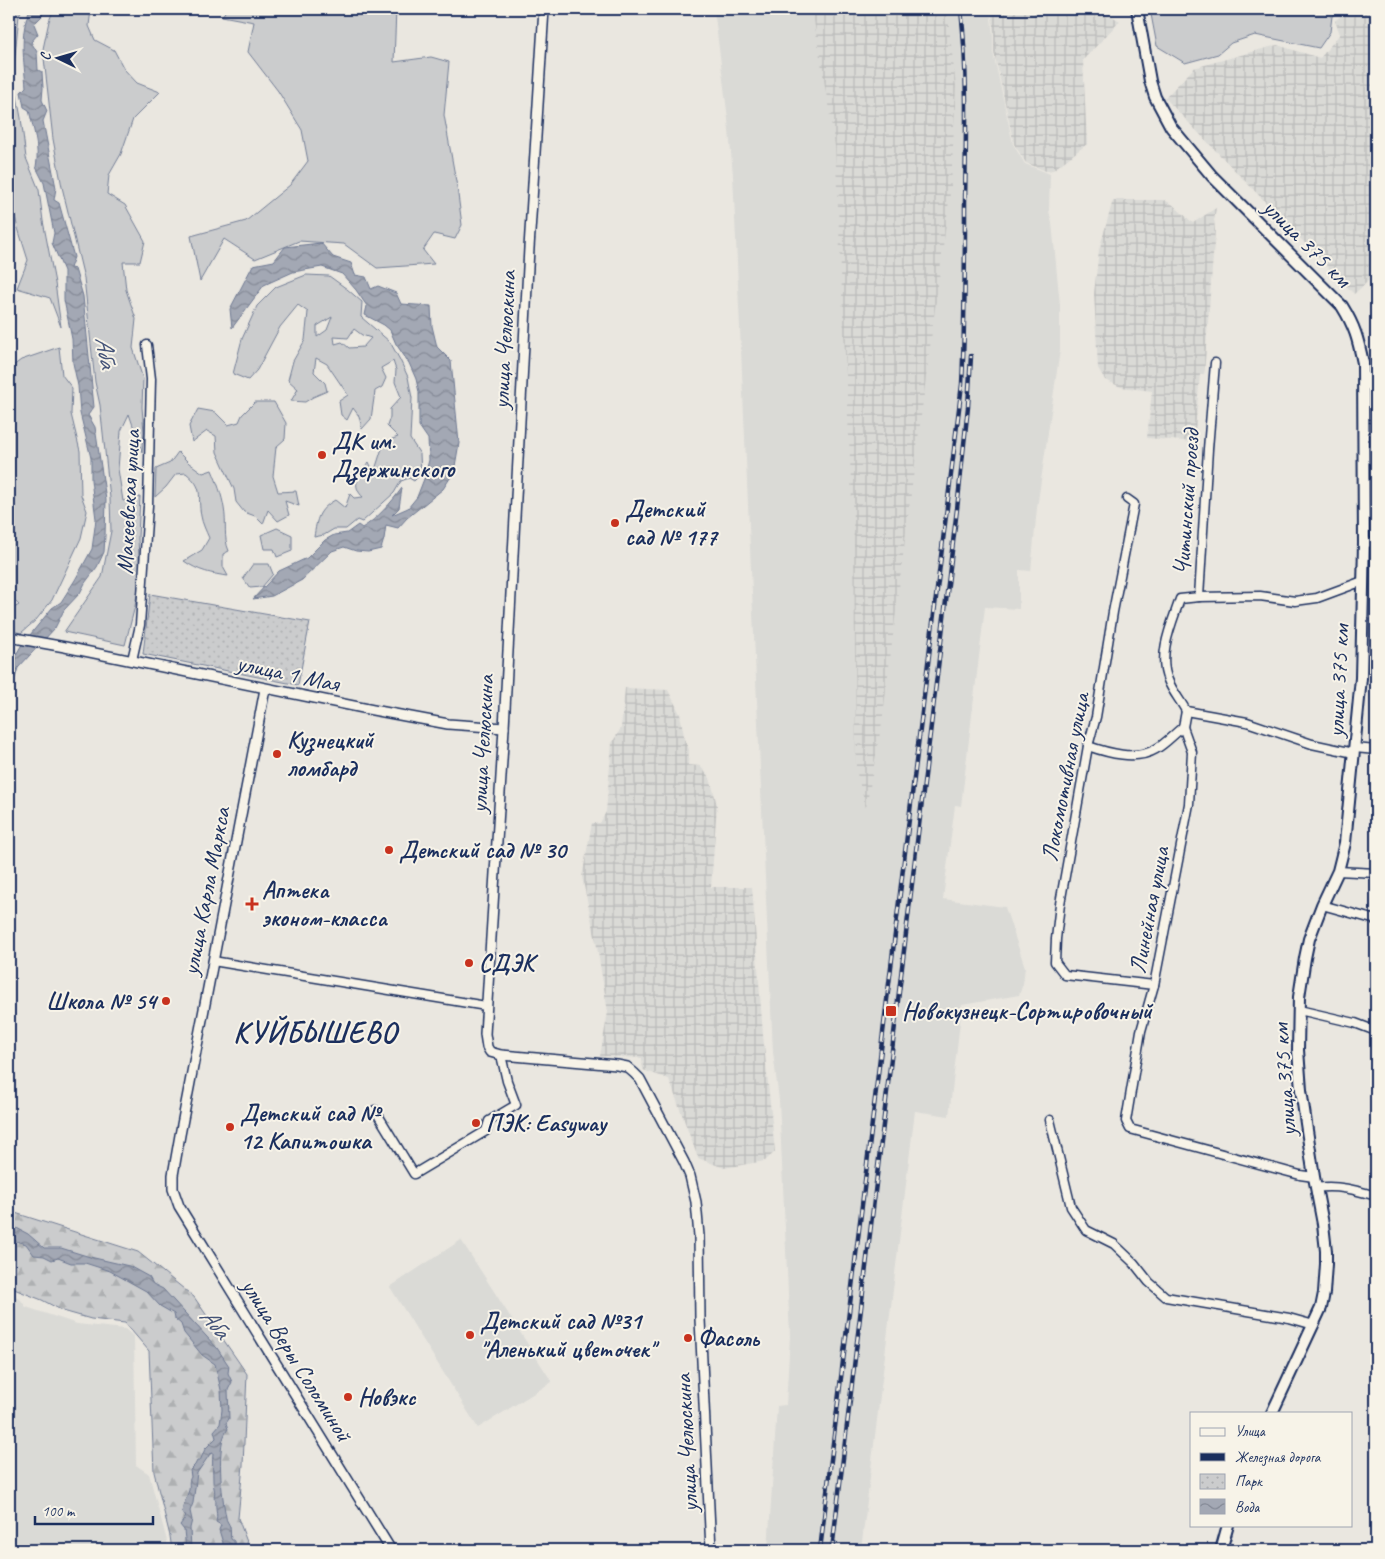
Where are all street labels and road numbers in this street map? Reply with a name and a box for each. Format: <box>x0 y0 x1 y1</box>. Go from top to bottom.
street label: улица 375 км <box>1255 191 1359 295</box>
street label: улица Челюскина <box>485 269 523 412</box>
street label: Читинский проезд <box>1166 426 1206 576</box>
street label: Макеевская улица <box>109 428 147 575</box>
street label: улица 375 км <box>1320 622 1356 740</box>
street label: улица 1 Мая <box>232 647 343 699</box>
street label: улица Челюскина <box>463 673 501 816</box>
street label: Локомотивная улица <box>1034 688 1096 864</box>
street label: улица Карла Маркса <box>175 803 237 979</box>
street label: Линейная улица <box>1122 843 1176 976</box>
street label: улица 375 км <box>1265 1021 1303 1139</box>
street label: улица Веры Соломиной <box>234 1271 360 1449</box>
street label: улица Челюскина <box>667 1372 705 1515</box>

